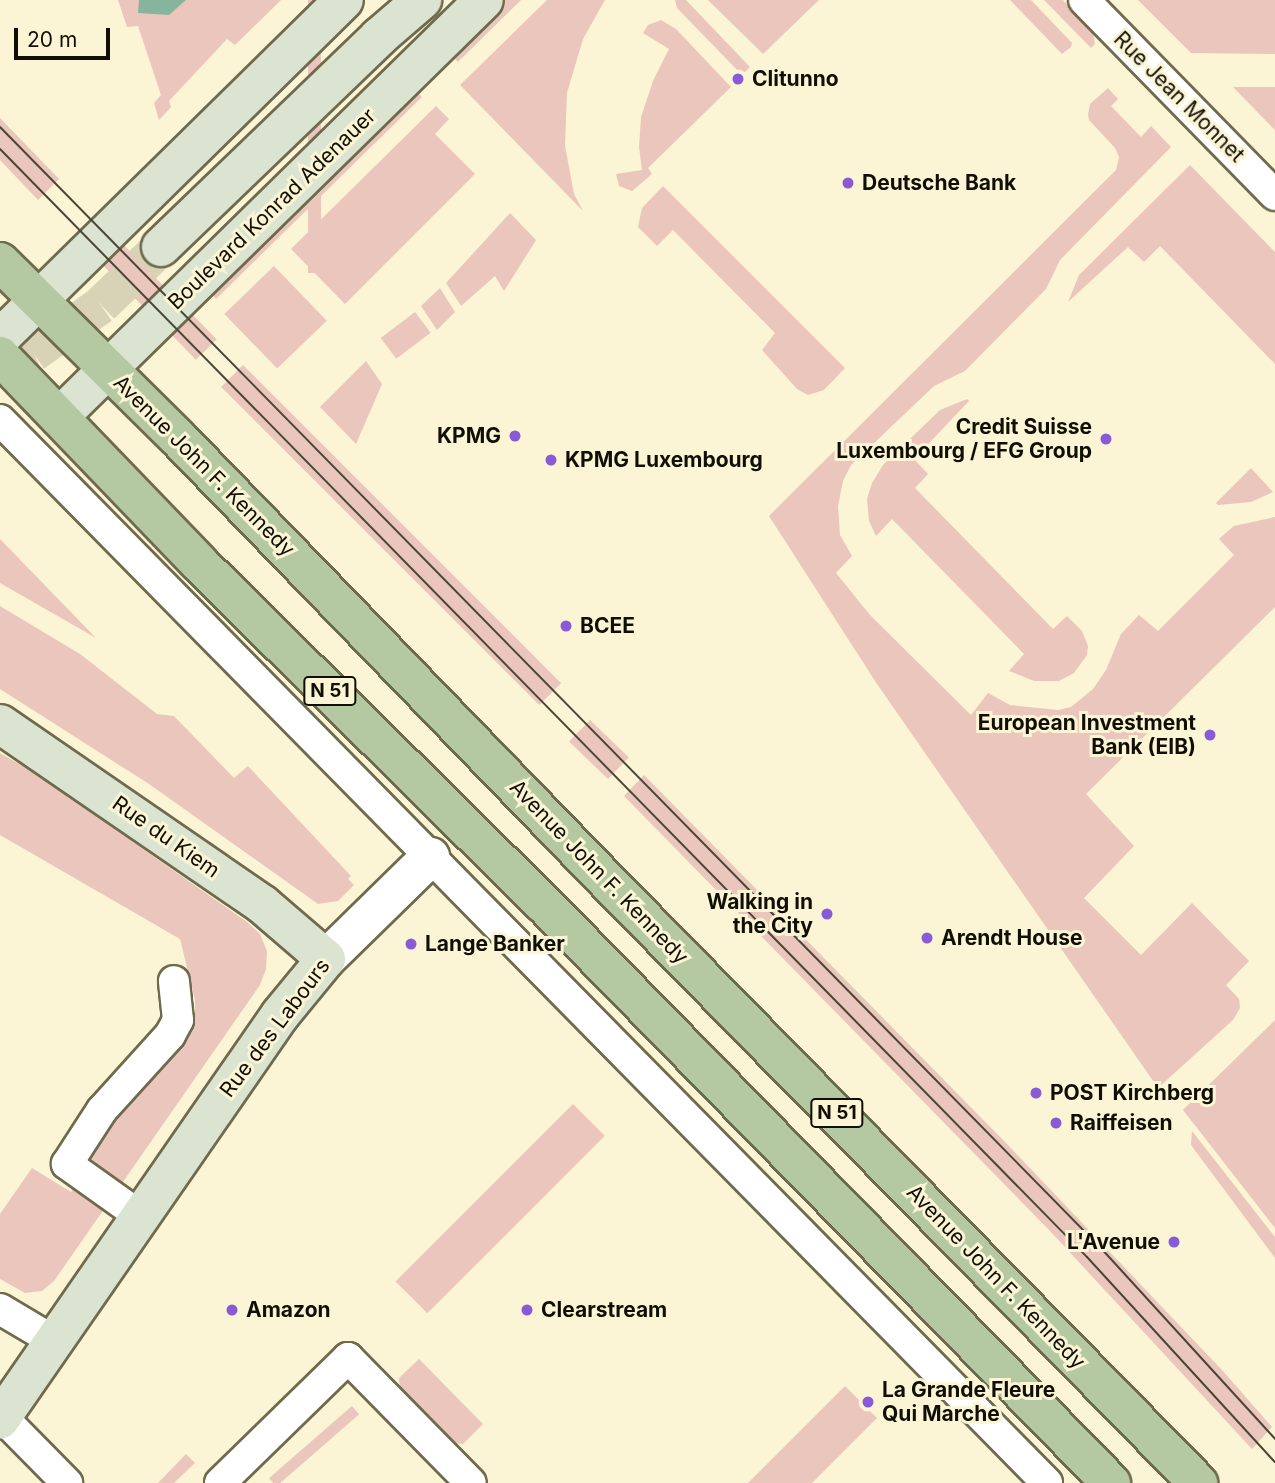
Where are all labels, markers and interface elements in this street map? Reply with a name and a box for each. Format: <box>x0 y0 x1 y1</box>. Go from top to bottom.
scale bar <box>18 14 114 58</box>
text: 20 m <box>27 27 77 52</box>
street label: Rue Jean Monnet <box>1109 27 1249 167</box>
place label: Clitunno <box>752 66 839 92</box>
marker: Clitunno <box>730 71 746 87</box>
street label: Boulevard Konrad Adenauer <box>163 103 381 315</box>
place label: Deutsche Bank <box>862 170 1016 196</box>
marker: Deutsche Bank <box>840 175 856 191</box>
street label: Avenue John F. Kennedy <box>108 370 300 562</box>
place label: Credit Suisse Luxembourg / EFG Group <box>836 414 1092 464</box>
place label: KPMG <box>437 423 501 449</box>
marker: KPMG <box>507 428 523 444</box>
marker: Credit Suisse Luxembourg / EFG Group <box>1098 431 1114 447</box>
place label: KPMG Luxembourg <box>565 447 763 473</box>
marker: KPMG Luxembourg <box>543 452 559 468</box>
place label: BCEE <box>580 613 635 639</box>
marker: BCEE <box>558 618 574 634</box>
road number: N 51 <box>302 676 358 706</box>
place label: European Investment Bank (EIB) <box>978 710 1196 760</box>
marker: European Investment Bank (EIB) <box>1202 727 1218 743</box>
street label: Avenue John F. Kennedy <box>505 775 693 969</box>
street label: Rue du Kiem <box>107 791 225 883</box>
place label: Walking in the City <box>707 889 813 939</box>
marker: Walking in the City <box>819 906 835 922</box>
place label: Arendt House <box>941 925 1082 951</box>
marker: Arendt House <box>919 930 935 946</box>
place label: Lange Banker <box>425 931 565 957</box>
marker: Lange Banker <box>403 936 419 952</box>
street label: Rue des Labours <box>215 954 335 1102</box>
place label: POST Kirchberg <box>1050 1080 1214 1106</box>
marker: POST Kirchberg <box>1028 1085 1044 1101</box>
road number: N 51 <box>809 1098 865 1128</box>
place label: Raiffeisen <box>1070 1110 1173 1136</box>
marker: Raiffeisen <box>1048 1115 1064 1131</box>
street label: Avenue John F. Kennedy <box>902 1180 1090 1374</box>
place label: L'Avenue <box>1067 1229 1160 1255</box>
marker: L'Avenue <box>1166 1234 1182 1250</box>
place label: Amazon <box>246 1297 331 1323</box>
place label: Clearstream <box>541 1297 667 1323</box>
marker: Amazon <box>224 1302 240 1318</box>
marker: Clearstream <box>519 1302 535 1318</box>
place label: La Grande Fleure Qui Marche <box>882 1377 1055 1427</box>
marker: La Grande Fleure Qui Marche <box>860 1394 876 1410</box>

